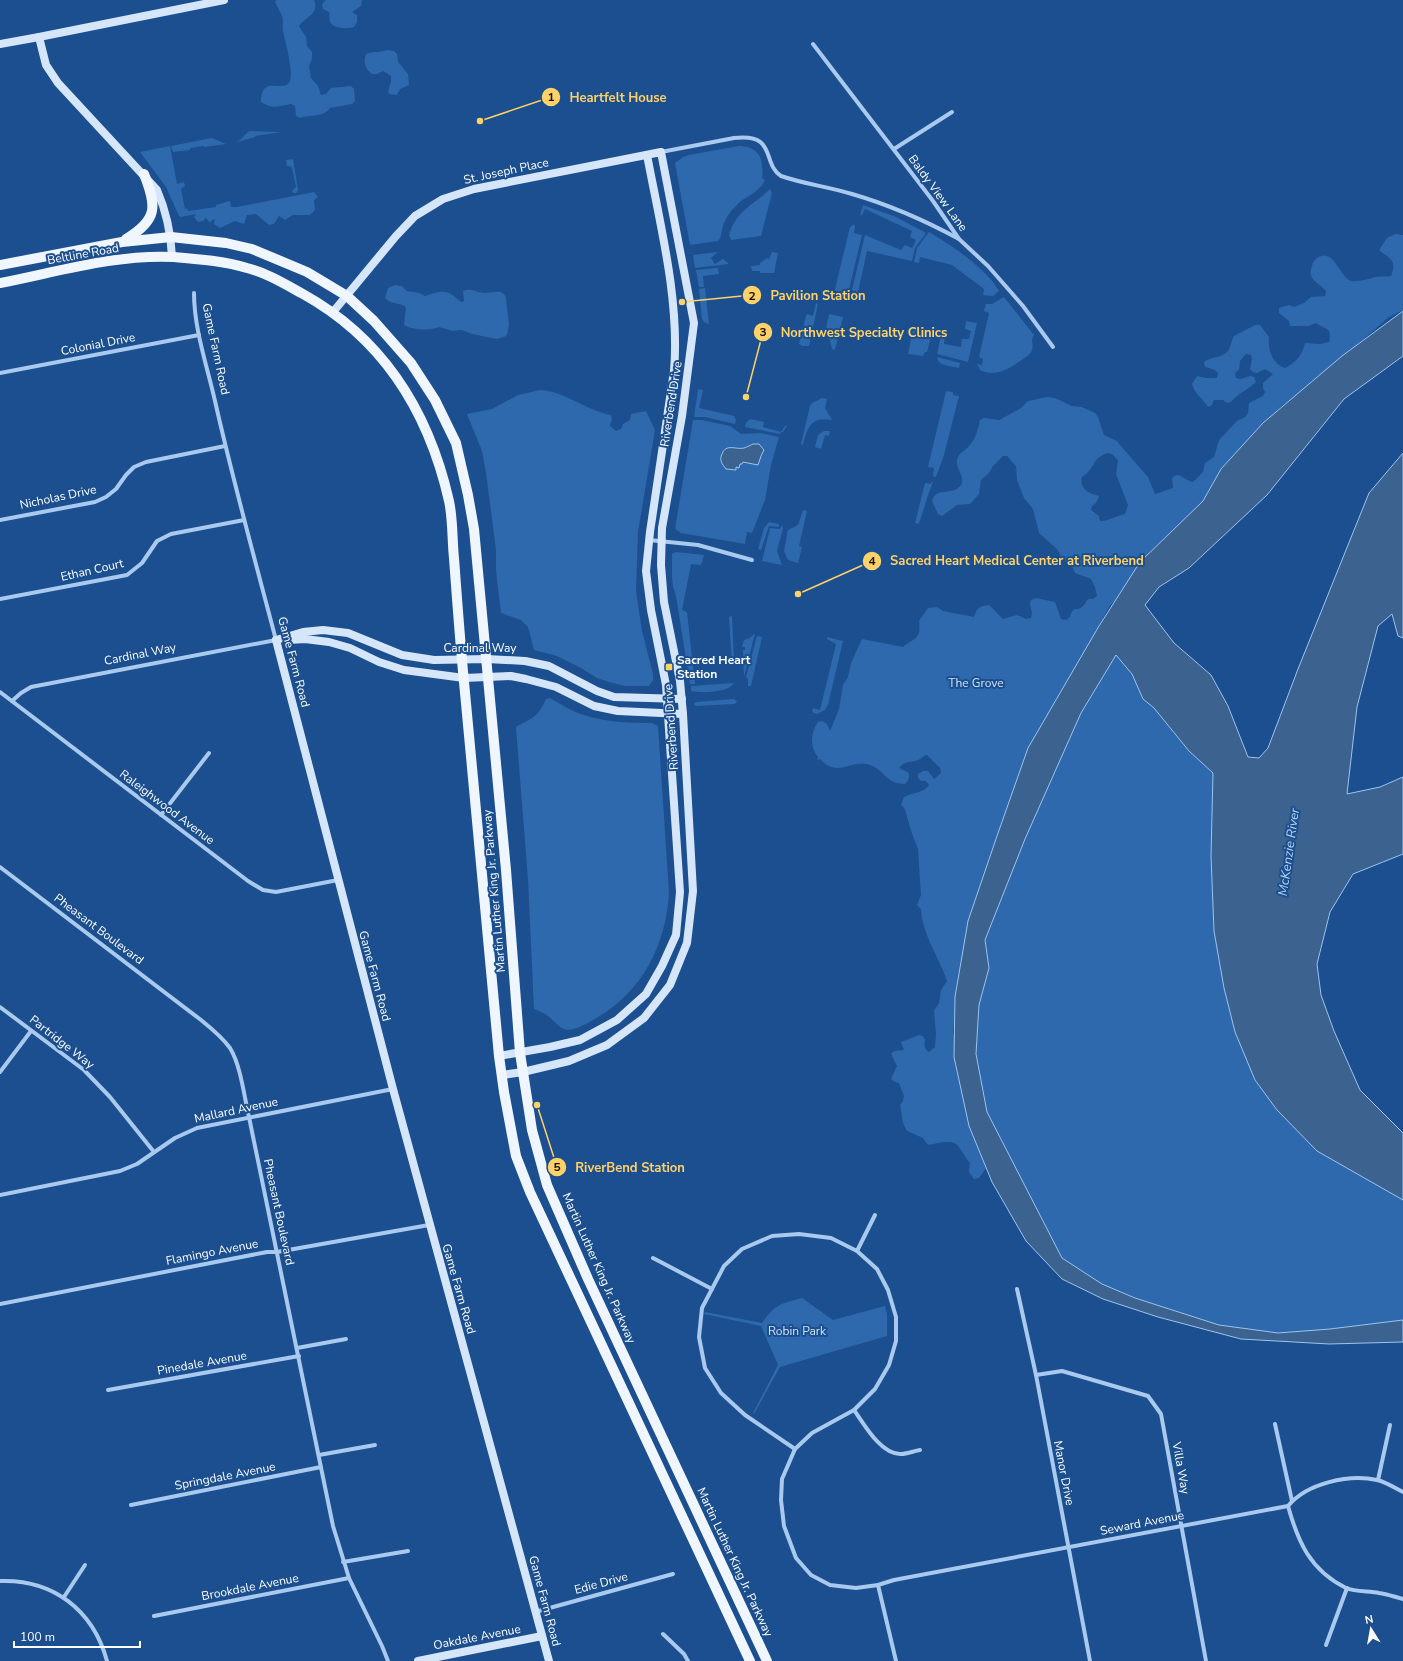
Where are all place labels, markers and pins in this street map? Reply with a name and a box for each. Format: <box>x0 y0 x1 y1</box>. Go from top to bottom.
callout: Heartfelt House <box>541 84 674 109</box>
callout: Pavilion Station <box>742 283 874 308</box>
callout: Northwest Specialty Clinics <box>753 320 955 345</box>
callout: Sacred Heart Medical Center at Riverbend <box>862 548 1152 573</box>
place label: Sacred Heart Station <box>677 652 751 682</box>
marker: Sacred Heart Station <box>664 662 674 672</box>
callout: RiverBend Station <box>547 1155 693 1180</box>

